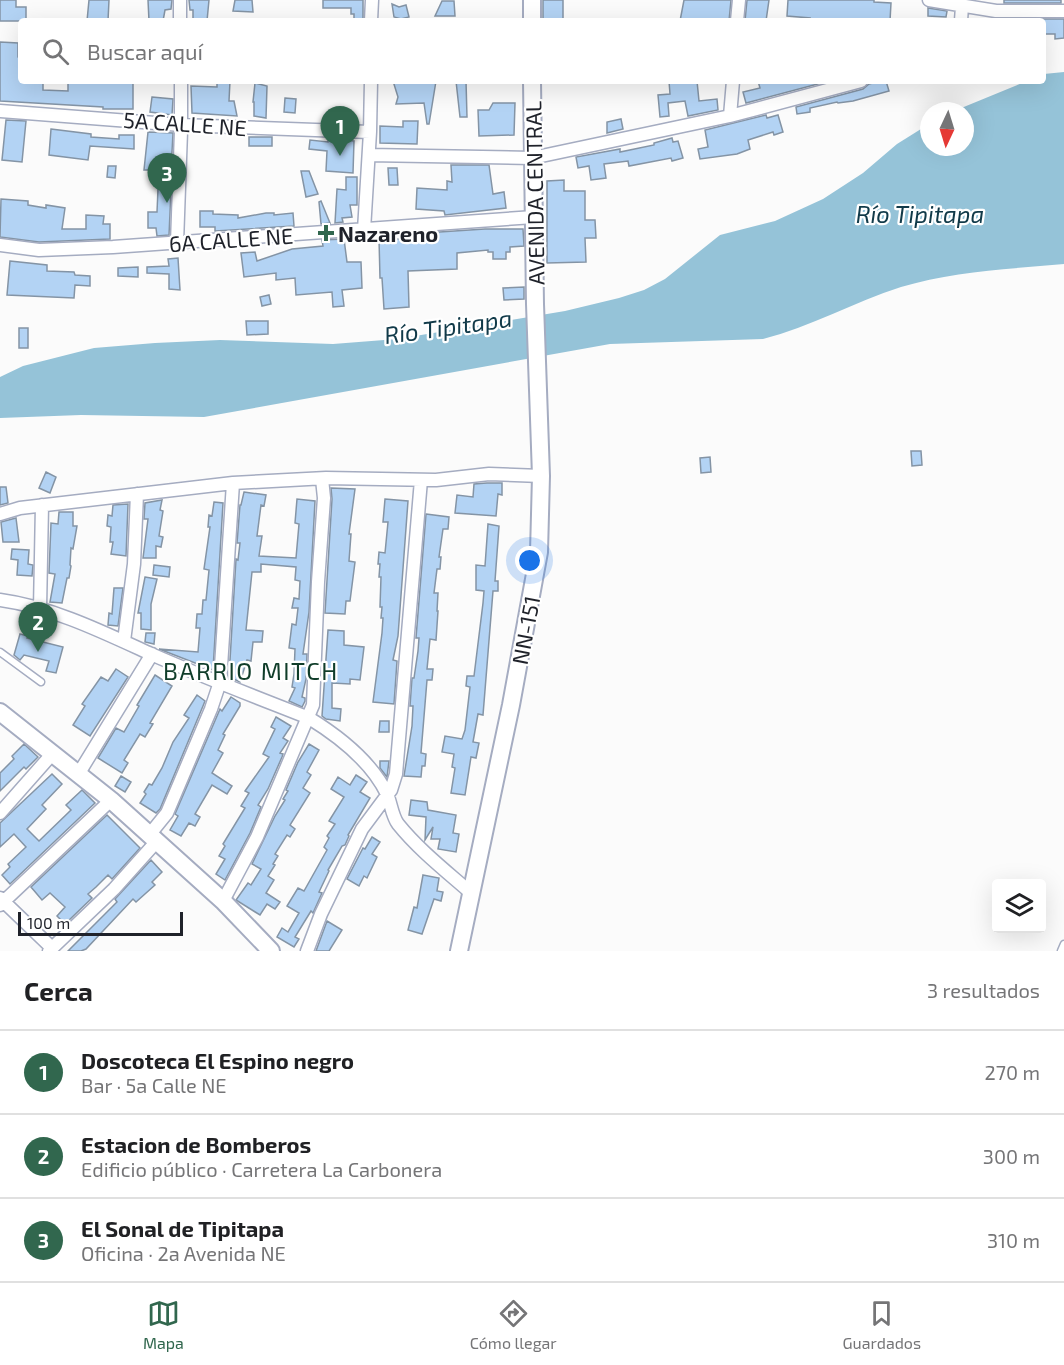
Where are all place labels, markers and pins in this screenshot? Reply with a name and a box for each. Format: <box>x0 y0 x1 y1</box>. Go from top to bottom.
pin: 1 <box>320 106 360 156</box>
pin: 3 <box>148 154 186 203</box>
place label: Nazareno <box>338 220 438 246</box>
marker: Nazareno <box>319 226 333 240</box>
pin: 2 <box>18 602 57 652</box>

